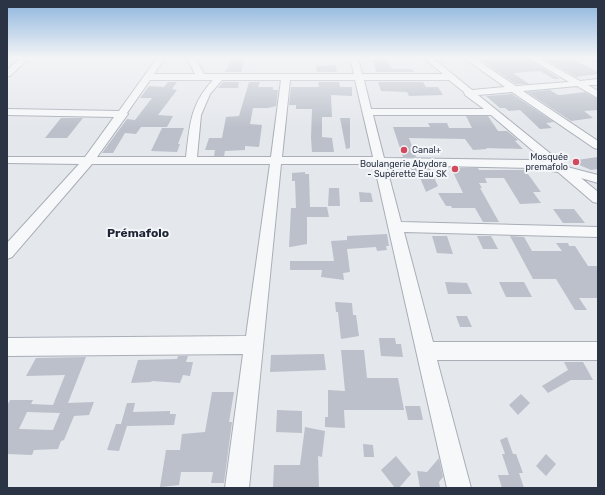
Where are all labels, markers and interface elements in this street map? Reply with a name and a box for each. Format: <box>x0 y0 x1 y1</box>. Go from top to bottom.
marker: Canal+ <box>399 145 409 155</box>
place label: Canal+ <box>412 145 442 155</box>
place label: Mosquée premafolo <box>525 152 568 172</box>
marker: Mosquée premafolo <box>571 157 581 167</box>
place label: Boulangerie Abydora - Supérette Eau SK <box>360 159 448 179</box>
marker: Boulangerie Abydora - Supérette Eau SK <box>450 164 460 174</box>
district label: Prémafolo <box>107 226 169 240</box>

